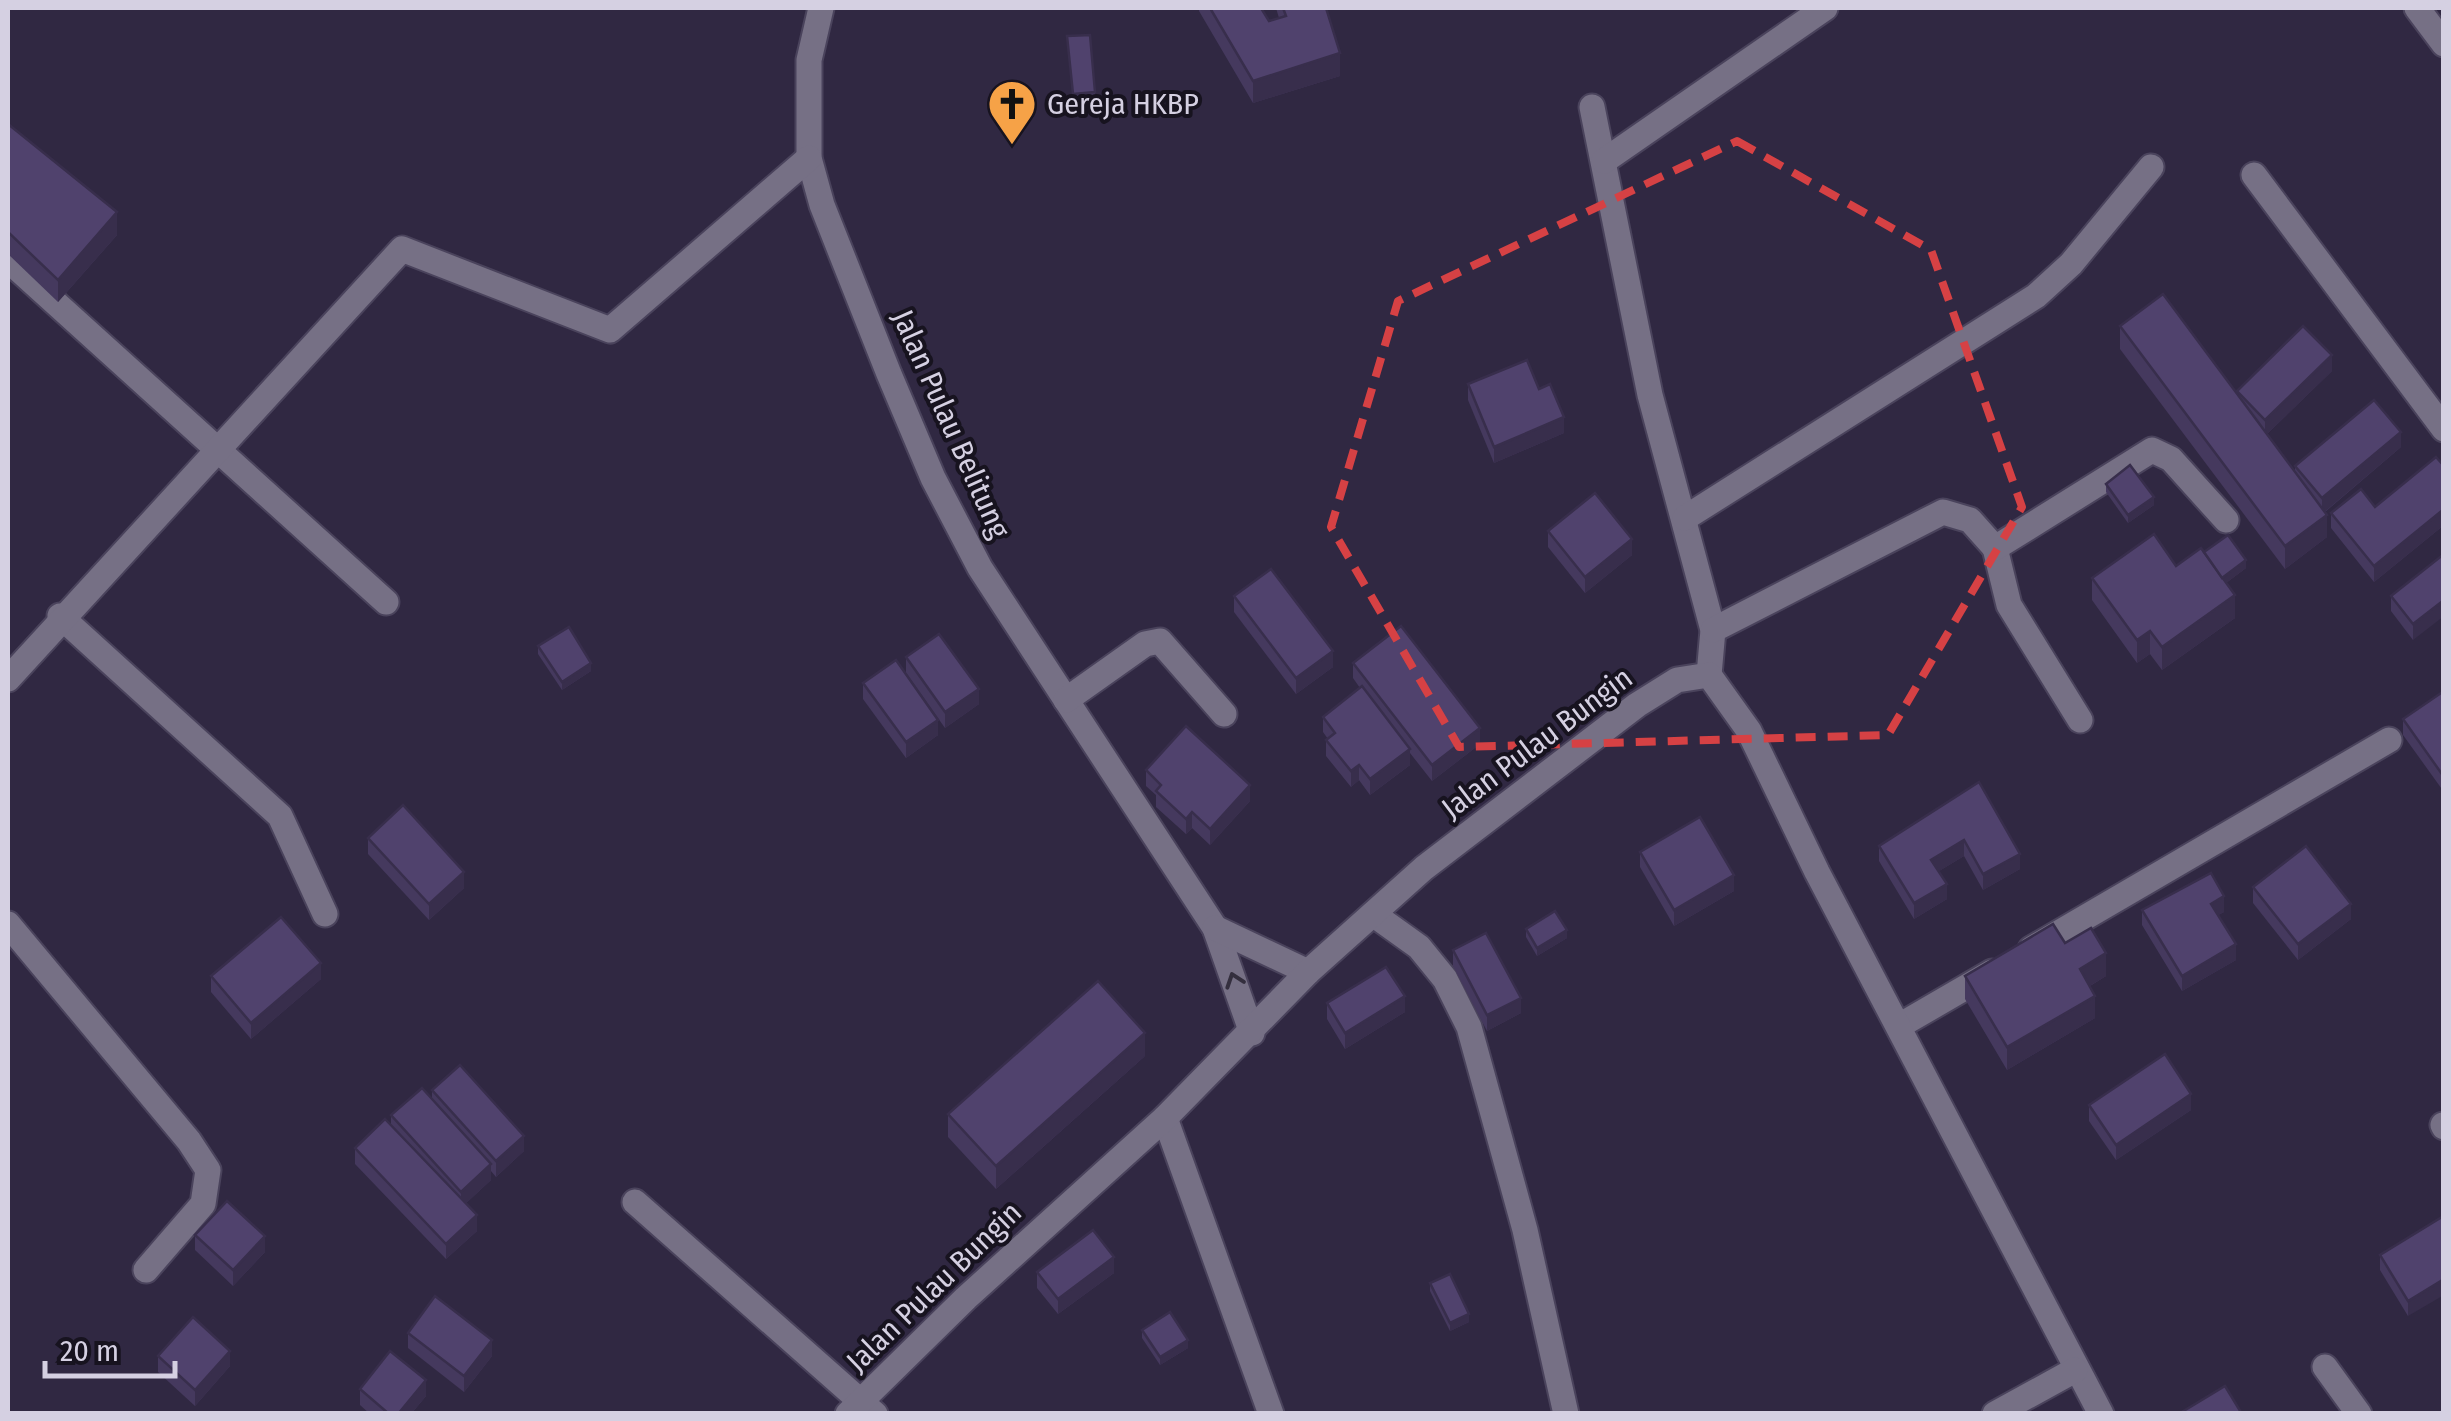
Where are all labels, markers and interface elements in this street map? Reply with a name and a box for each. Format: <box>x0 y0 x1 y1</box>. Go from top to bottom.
church icon: Gereja HKBP <box>986 78 1038 146</box>
place label: Gereja HKBP <box>1047 86 1199 122</box>
street label: Jalan Pulau Belitung <box>885 304 1018 544</box>
street label: Jalan Pulau Bungin <box>1435 660 1639 826</box>
one-way arrow <box>1225 973 1246 990</box>
street label: Jalan Pulau Bungin <box>839 1194 1029 1380</box>
scale bar <box>45 1316 175 1378</box>
text: 20 m <box>60 1333 119 1369</box>

